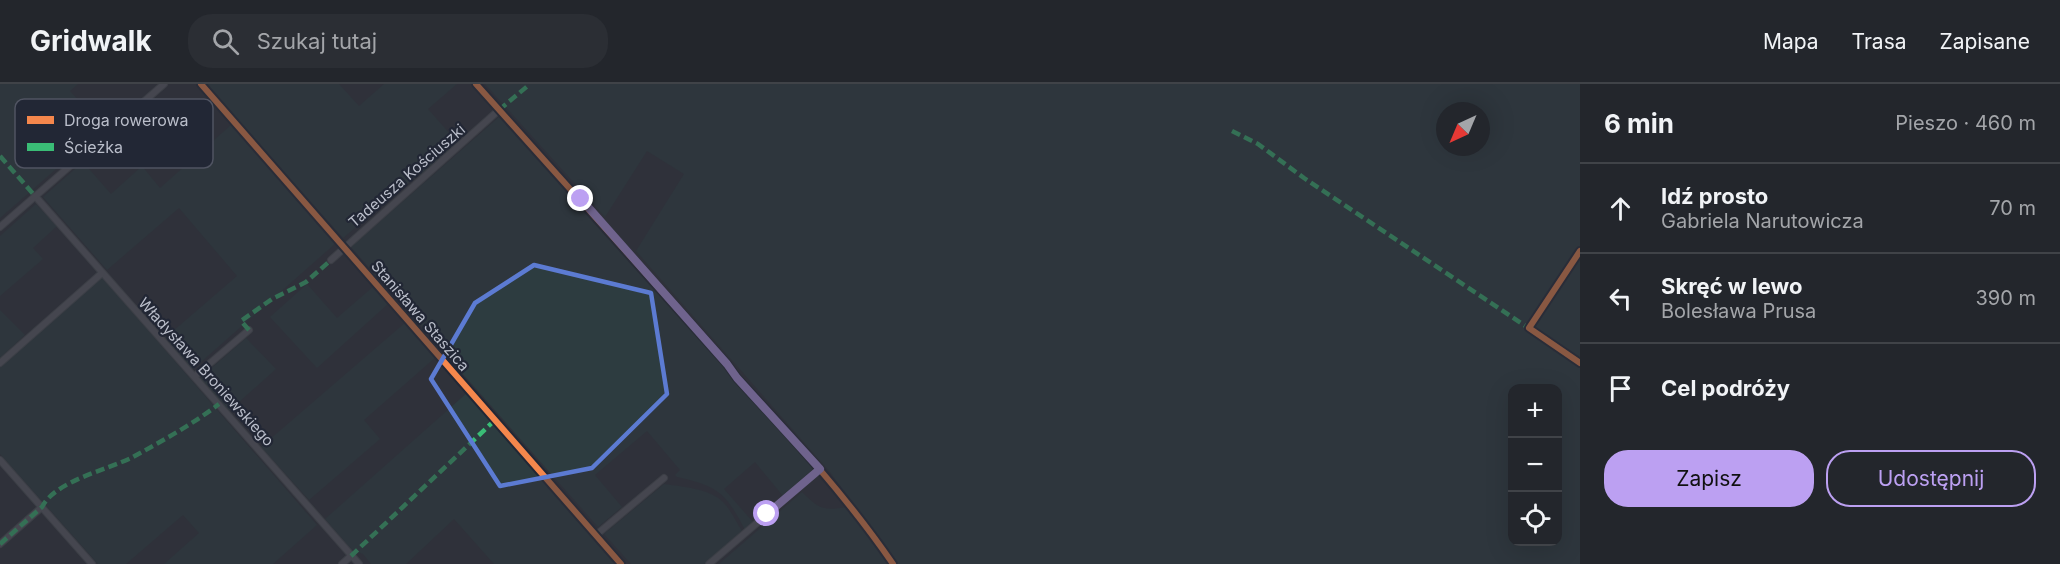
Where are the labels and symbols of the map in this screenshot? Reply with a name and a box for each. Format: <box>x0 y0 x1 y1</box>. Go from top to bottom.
legend <box>15 99 213 168</box>
north arrow <box>1436 102 1490 156</box>
text: Droga rowerowa <box>64 110 189 130</box>
street label: Tadeusza Kościuszki <box>345 120 469 231</box>
text: Ścieżka <box>64 137 123 157</box>
route end <box>567 185 593 211</box>
street label: Stanisława Staszica <box>367 256 474 375</box>
street label: Władysława Broniewskiego <box>135 293 278 450</box>
route start <box>753 500 779 526</box>

